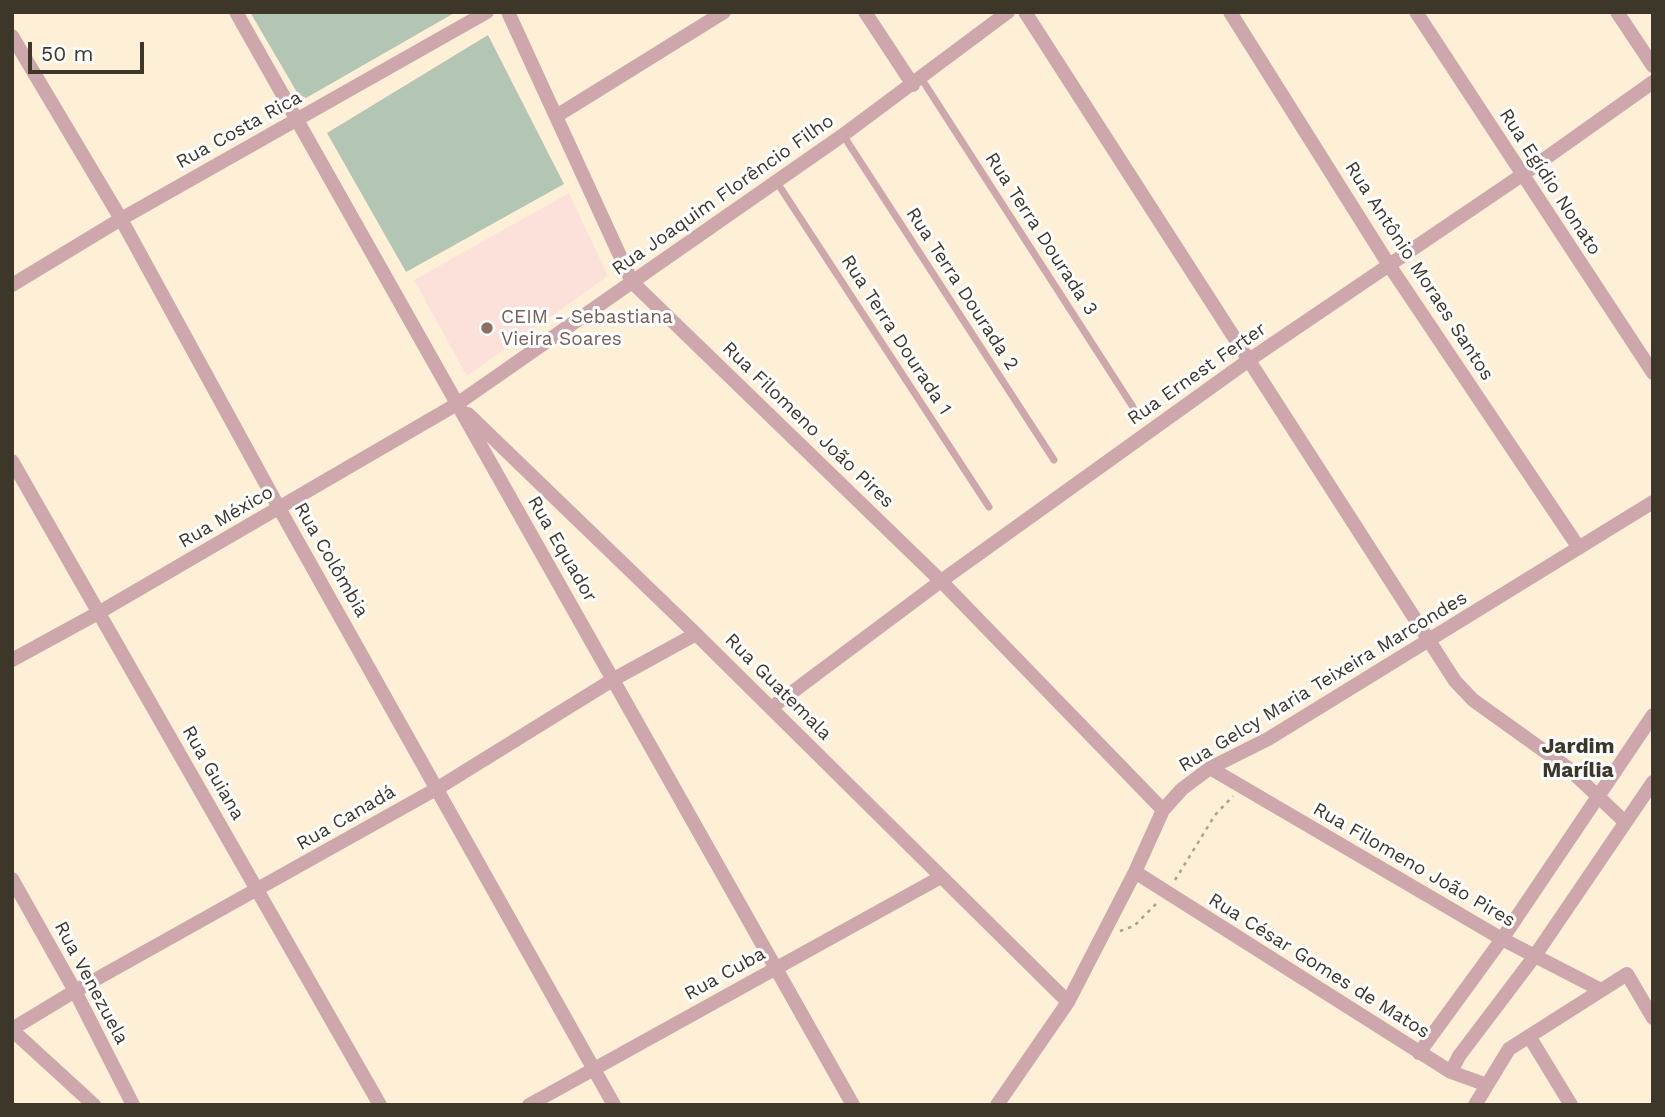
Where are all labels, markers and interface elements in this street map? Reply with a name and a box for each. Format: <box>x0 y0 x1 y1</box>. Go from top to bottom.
scale bar <box>32 28 147 72</box>
text: 50 m <box>41 41 93 66</box>
street label: Rua Costa Rica <box>172 86 306 174</box>
street label: Rua Egídio Nonato <box>1494 104 1606 260</box>
street label: Rua Joaquim Florêncio Filho <box>608 109 838 281</box>
street label: Rua Terra Dourada 3 <box>980 148 1102 320</box>
street label: Rua Antônio Moraes Santos <box>1340 157 1498 385</box>
street label: Rua Terra Dourada 2 <box>901 203 1023 375</box>
street label: Rua Terra Dourada 1 <box>836 251 956 419</box>
place label: CEIM - Sebastiana Vieira Soares <box>501 306 673 350</box>
street label: Rua Ernest Ferter <box>1123 318 1271 430</box>
marker: CEIM - Sebastiana Vieira Soares <box>479 320 495 336</box>
street label: Rua Filomeno João Pires <box>717 337 899 513</box>
street label: Rua México <box>175 481 277 553</box>
street label: Rua Equador <box>522 492 602 606</box>
street label: Rua Colômbia <box>289 499 373 621</box>
street label: Rua Gelcy Maria Teixeira Marcondes <box>1175 587 1471 777</box>
street label: Rua Guatemala <box>720 629 836 745</box>
street label: Rua Guiana <box>177 722 249 824</box>
district label: Jardim Marília <box>1542 734 1614 784</box>
street label: Rua Canadá <box>293 781 399 855</box>
street label: Rua Filomeno João Pires <box>1309 798 1519 932</box>
street label: Rua César Gomes de Matos <box>1204 888 1434 1044</box>
street label: Rua Venezuela <box>49 918 133 1048</box>
street label: Rua Cuba <box>681 943 769 1005</box>

